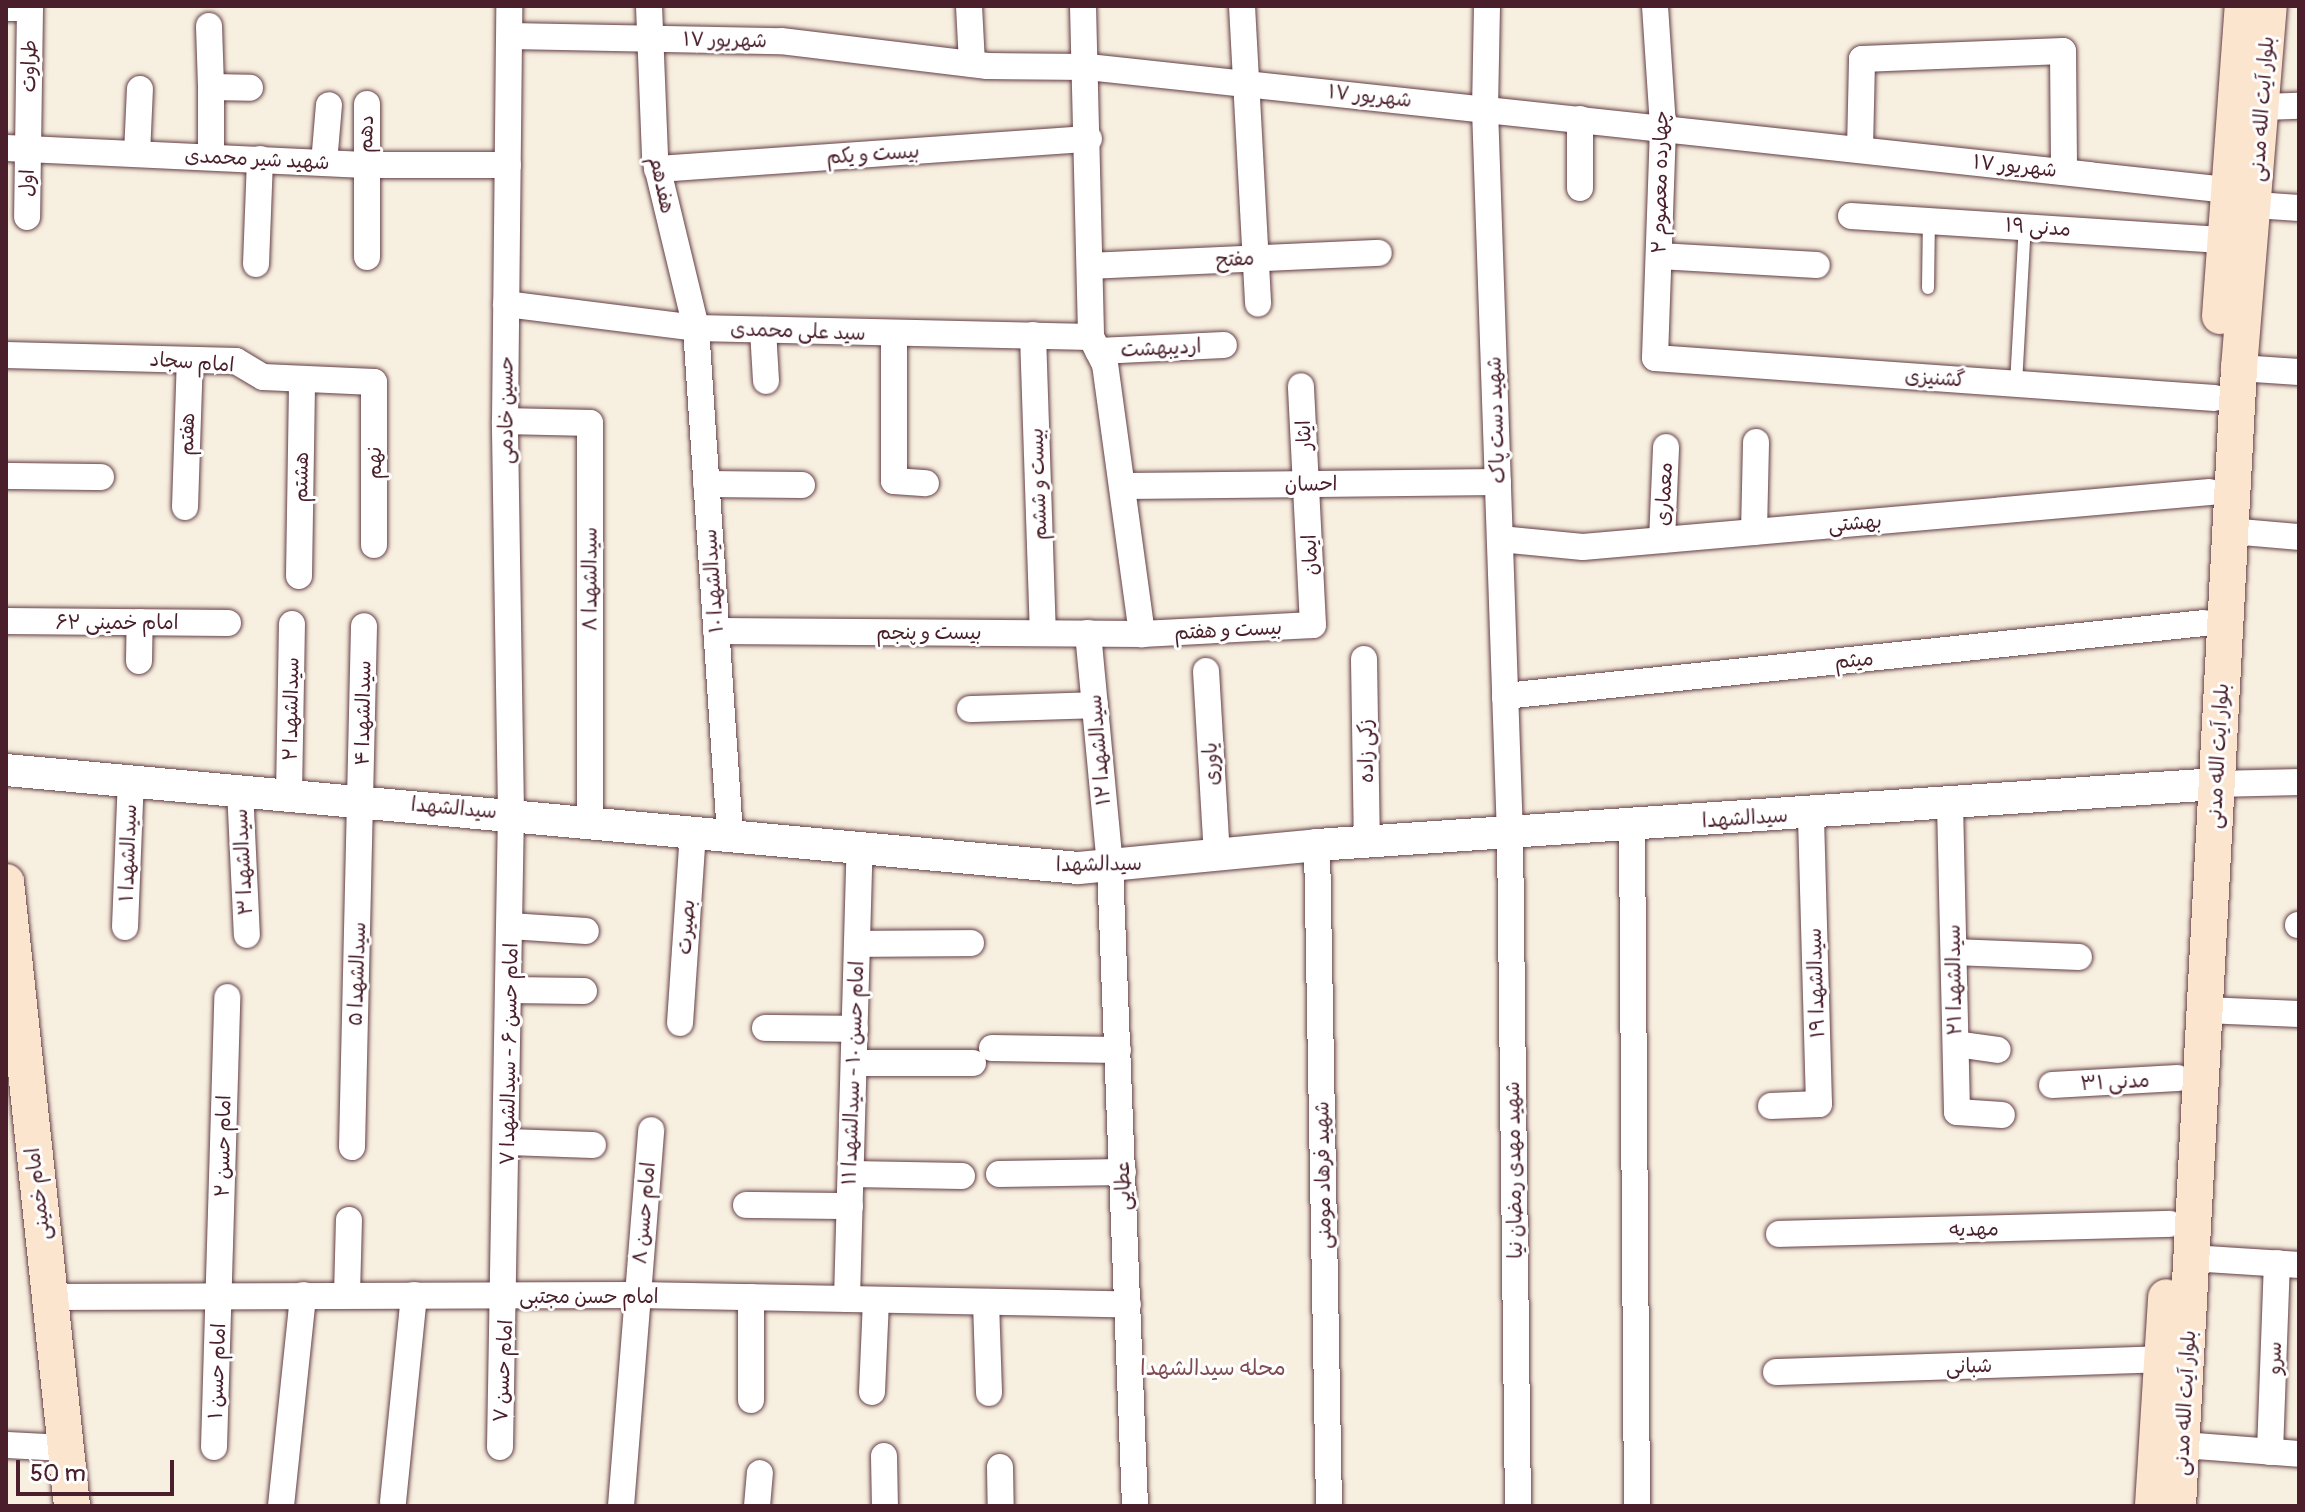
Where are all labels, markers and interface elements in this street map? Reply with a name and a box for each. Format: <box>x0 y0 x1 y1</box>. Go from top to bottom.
street label: ۱۷ شهریور <box>683 27 767 53</box>
street label: بلوار آیت الله مدنی <box>2245 35 2279 183</box>
street label: طراوت <box>17 39 41 93</box>
street label: ۱۷ شهریور <box>1327 80 1413 112</box>
street label: چهارده معصوم ۲ <box>1647 110 1673 254</box>
street label: دهم <box>353 115 379 153</box>
street label: بیست و یکم <box>826 139 920 169</box>
street label: شهید شیر محمدی <box>184 143 330 175</box>
street label: ۱۷ شهریور <box>1972 150 2058 182</box>
street label: هفدهم <box>644 154 680 216</box>
street label: اول <box>15 169 39 197</box>
street label: مدنی ۱۹ <box>2004 213 2072 241</box>
street label: مفتح <box>1215 246 1255 272</box>
street label: سید علی محمدی <box>730 317 866 345</box>
street label: اردیبهشت <box>1120 334 1202 362</box>
street label: امام سجاد <box>149 347 235 377</box>
street label: حسین خادمی <box>494 356 518 464</box>
street label: شهید دست پاک <box>1482 356 1510 484</box>
street label: گشنیزی <box>1904 364 1966 392</box>
street label: هفتم <box>174 412 200 456</box>
street label: ایثار <box>1291 419 1317 451</box>
street label: بیست و ششم <box>1024 427 1052 541</box>
street label: نهم <box>362 447 386 479</box>
street label: هشتم <box>289 451 313 503</box>
street label: معماری <box>1650 462 1678 526</box>
street label: احسان <box>1284 472 1338 496</box>
street label: بهشتی <box>1827 509 1883 537</box>
street label: سیدالشهدا ۸ <box>578 527 602 631</box>
street label: سیدالشهدا ۱۰ <box>697 528 729 634</box>
street label: ایمان <box>1297 534 1323 576</box>
street label: امام خمینی ۶۲ <box>55 610 179 634</box>
street label: بیست و هفتم <box>1173 615 1283 645</box>
street label: بیست و پنجم <box>876 620 982 644</box>
street label: میثم <box>1833 646 1875 674</box>
street label: سیدالشهدا ۲ <box>278 657 304 761</box>
street label: سیدالشهدا ۴ <box>350 660 376 766</box>
street label: بلوار آیت الله مدنی <box>2202 683 2234 829</box>
street label: سیدالشهدا ۱۲ <box>1082 694 1116 806</box>
street label: زکی زاده <box>1353 719 1379 783</box>
street label: یاوری <box>1198 742 1224 786</box>
street label: سیدالشهدا <box>410 792 498 824</box>
street label: سیدالشهدا <box>1701 803 1789 833</box>
street label: سیدالشهدا ۱ <box>114 804 142 902</box>
street label: سیدالشهدا ۳ <box>228 808 258 916</box>
street label: سیدالشهدا <box>1056 851 1142 877</box>
street label: بصیرت <box>672 899 700 955</box>
street label: سیدالشهدا ۵ <box>343 922 371 1026</box>
street label: سیدالشهدا ۲۱ <box>1941 924 1967 1036</box>
street label: سیدالشهدا ۱۹ <box>1802 928 1830 1038</box>
street label: امام حسن ۶ - سیدالشهدا ۷ <box>495 943 523 1165</box>
street label: امام حسن ۱۰ - سیدالشهدا ۱۱ <box>837 960 869 1186</box>
street label: مدنی ۳۱ <box>2080 1068 2150 1096</box>
street label: شهید مهدی رمضان نیا <box>1500 1081 1528 1259</box>
street label: امام حسن ۲ <box>210 1095 236 1197</box>
street label: شهید فرهاد مومنی <box>1310 1101 1336 1249</box>
street label: امام خمینی <box>20 1146 56 1242</box>
street label: امام حسن ۸ <box>628 1161 660 1265</box>
street label: عطایی <box>1110 1161 1136 1211</box>
street label: مهدیه <box>1949 1217 1999 1241</box>
street label: امام حسن مجتبی <box>519 1284 659 1308</box>
street label: امام حسن ۷ <box>488 1319 518 1423</box>
street label: امام حسن ۱ <box>203 1323 231 1419</box>
street label: بلوار آیت الله مدنی <box>2169 1330 2201 1476</box>
street label: سرو <box>2261 1341 2287 1375</box>
street label: شبانی <box>1945 1353 1993 1379</box>
district label: محله سیدالشهدا <box>1140 1356 1286 1382</box>
scale bar <box>20 1444 178 1494</box>
text: 50 m <box>30 1459 86 1488</box>

